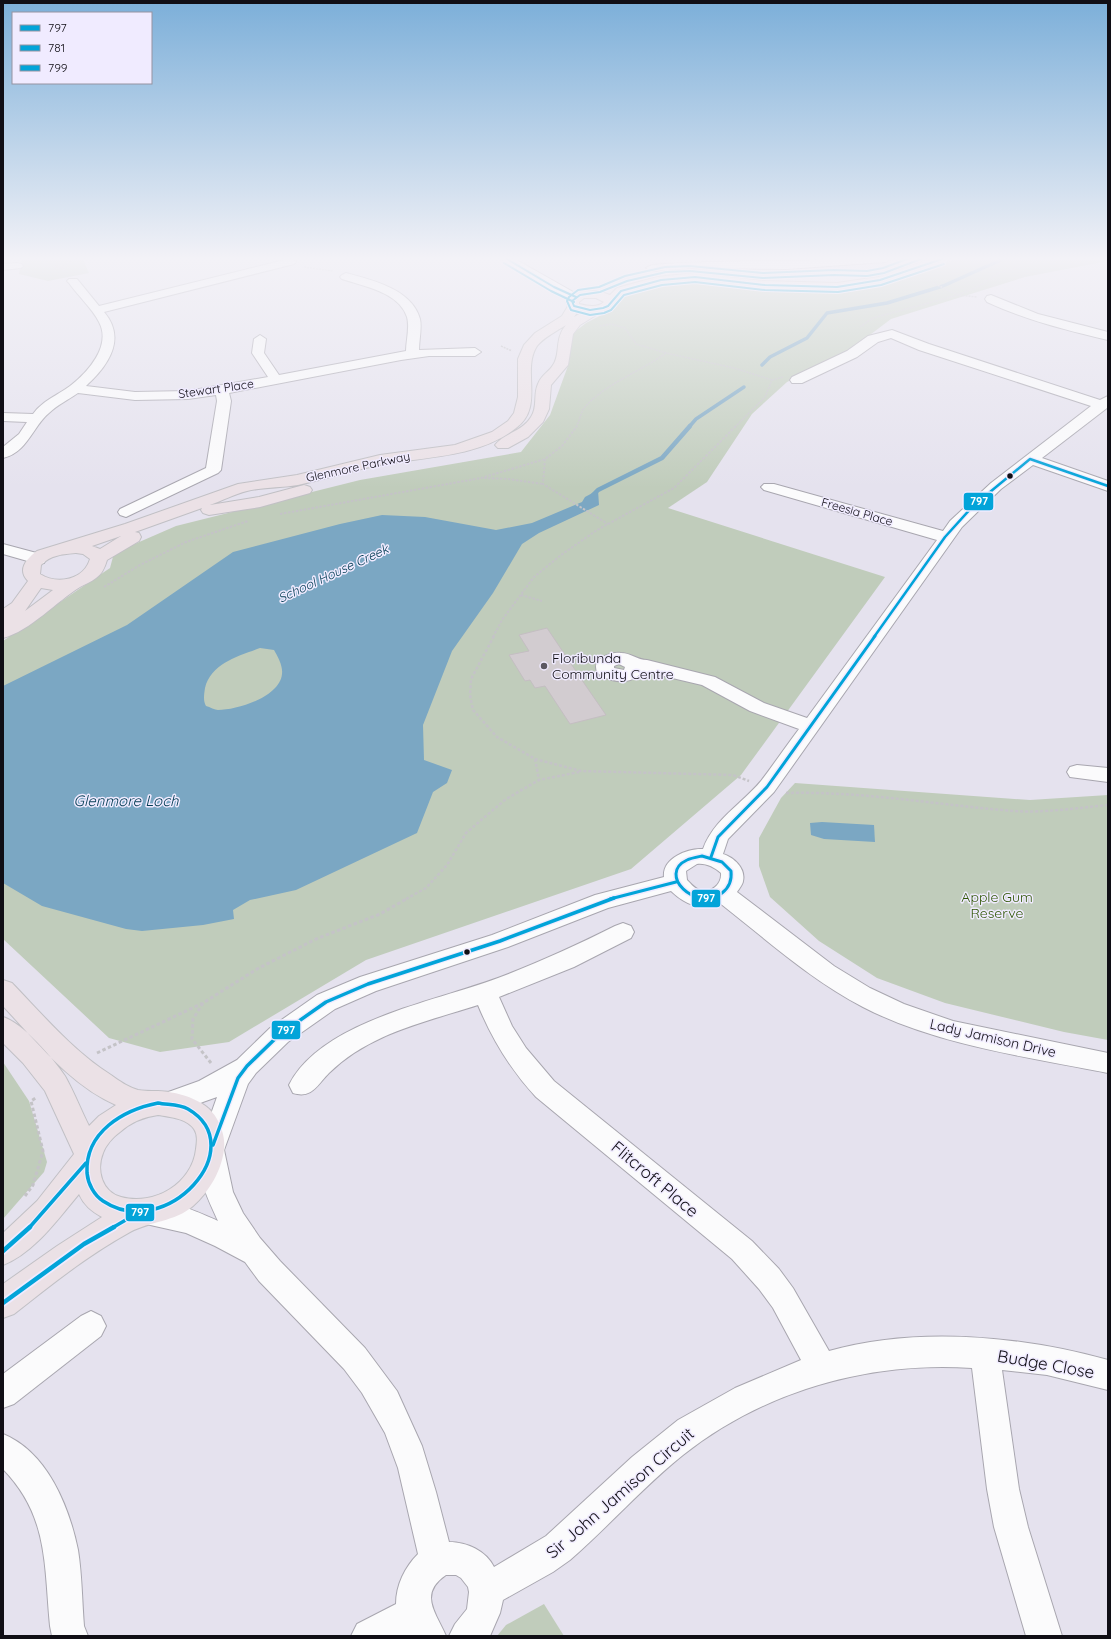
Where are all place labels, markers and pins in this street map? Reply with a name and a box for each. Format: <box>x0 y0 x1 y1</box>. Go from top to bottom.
unlabelled marker <box>1005 471 1015 481</box>
place label: Floribunda Community Centre <box>552 649 674 683</box>
marker: Floribunda Community Centre <box>539 661 549 671</box>
unlabelled marker <box>462 947 472 957</box>

